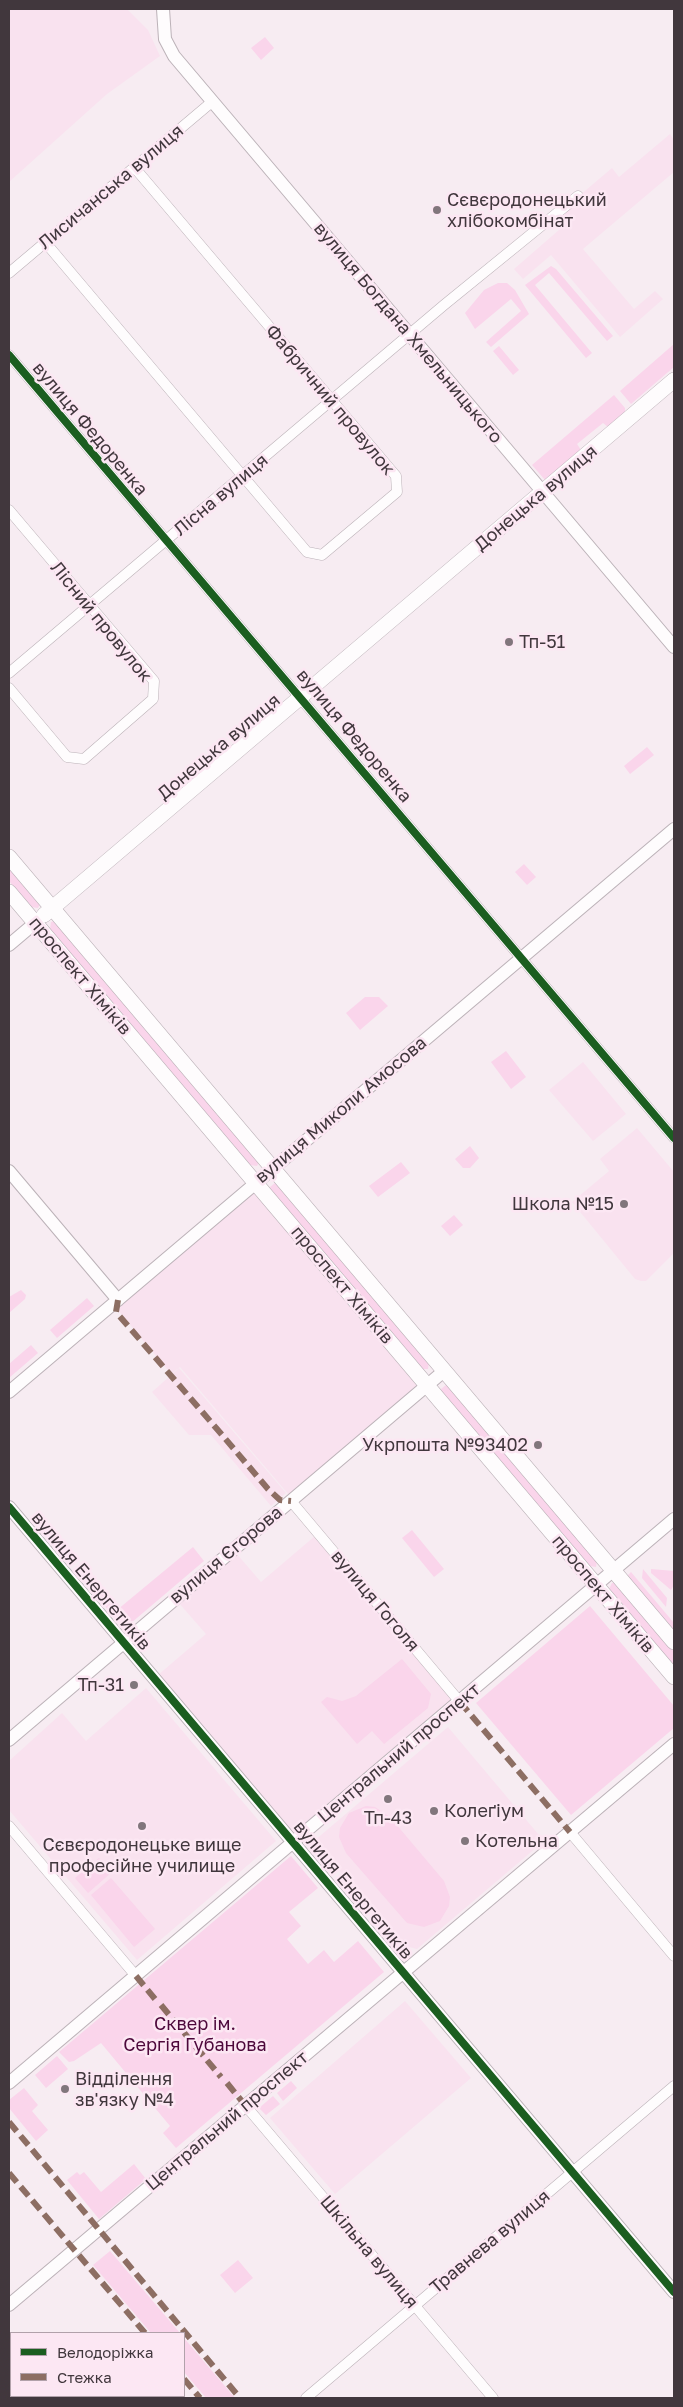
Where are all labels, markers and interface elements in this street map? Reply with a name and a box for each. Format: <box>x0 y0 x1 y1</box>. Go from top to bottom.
street label: Лисичанська вулиця <box>34 120 188 254</box>
place label: Сєвєродонецький хлібокомбінат <box>447 189 607 232</box>
marker: Сєвєродонецький хлібокомбінат <box>431 204 443 216</box>
street label: вулиця Богдана Хмельницького <box>309 218 507 448</box>
street label: Фабричний провулок <box>261 320 399 480</box>
street label: вулиця Федоренка <box>28 358 152 500</box>
street label: Донецька вулиця <box>470 440 602 556</box>
street label: Лісна вулиця <box>170 450 272 540</box>
street label: Лісний провулок <box>46 557 156 687</box>
place label: Тп-51 <box>519 631 565 653</box>
marker: Тп-51 <box>503 636 515 648</box>
street label: вулиця Федоренка <box>292 665 416 807</box>
street label: Донецька вулиця <box>153 689 285 805</box>
street label: проспект Хіміків <box>24 913 136 1039</box>
street label: вулиця Миколи Амосова <box>251 1032 431 1188</box>
place label: Школа №15 <box>512 1193 614 1215</box>
marker: Школа №15 <box>618 1198 630 1210</box>
street label: проспект Хіміків <box>286 1222 398 1348</box>
place label: Укрпошта №93402 <box>362 1434 528 1456</box>
marker: Укрпошта №93402 <box>532 1439 544 1451</box>
street label: вулиця Єгорова <box>165 1502 287 1608</box>
street label: вулиця Енергетиків <box>27 1507 155 1655</box>
street label: проспект Хіміків <box>547 1531 659 1657</box>
street label: вулиця Гоголя <box>326 1546 424 1656</box>
place label: Тп-31 <box>78 1674 124 1696</box>
marker: Тп-31 <box>128 1679 140 1691</box>
street label: Центральний проспект <box>313 1679 485 1827</box>
marker: Тп-43 <box>382 1793 394 1805</box>
place label: Колеґіум <box>444 1800 524 1822</box>
marker: Колеґіум <box>428 1805 440 1817</box>
place label: Тп-43 <box>364 1807 412 1829</box>
street label: вулиця Енергетиків <box>289 1816 417 1964</box>
marker: Сєвєродонецьке вище професійне училище <box>136 1820 148 1832</box>
place label: Котельна <box>475 1830 558 1852</box>
place label: Сєвєродонецьке вище професійне училище <box>42 1834 242 1876</box>
marker: Котельна <box>459 1835 471 1847</box>
park label: Сквер ім. Сергія Губанова <box>123 2013 267 2056</box>
street label: Центральний проспект <box>141 2047 313 2195</box>
place label: Відділення зв'язку №4 <box>75 2068 174 2110</box>
marker: Відділення зв'язку №4 <box>59 2083 71 2095</box>
street label: Травнева вулиця <box>426 2186 554 2298</box>
street label: Шкільна вулиця <box>315 2191 423 2313</box>
legend <box>10 2332 185 2397</box>
text: Велодоріжка <box>57 2343 154 2361</box>
text: Стежка <box>57 2368 112 2386</box>

